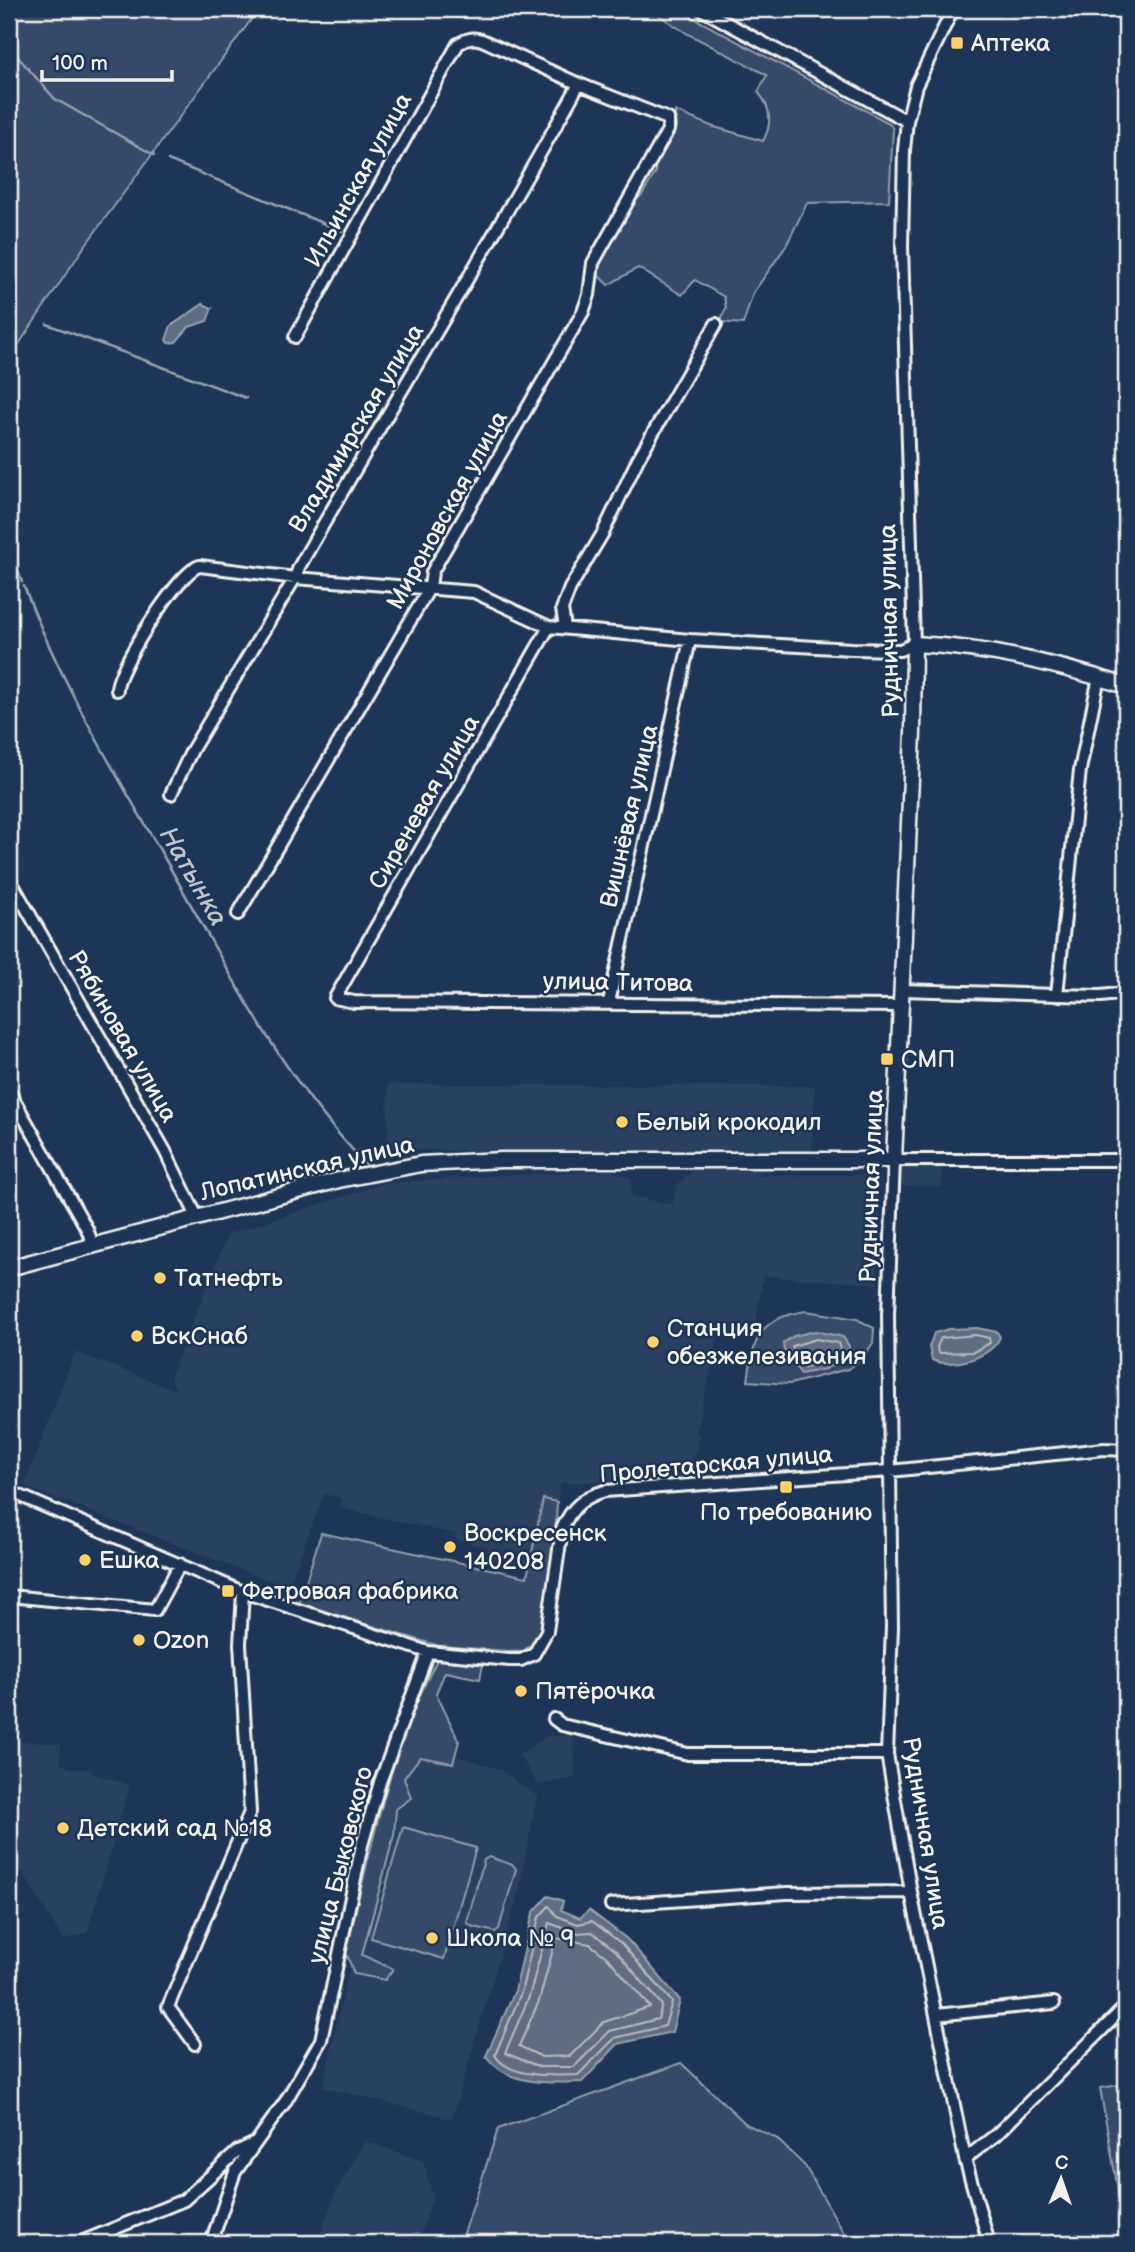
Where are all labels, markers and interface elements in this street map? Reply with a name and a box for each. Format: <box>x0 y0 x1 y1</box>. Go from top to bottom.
place label: Аптека <box>970 29 1051 58</box>
marker: Аптека <box>949 35 965 51</box>
scale bar <box>42 38 172 82</box>
text: 100 m <box>52 51 108 76</box>
street label: Ильинская улица <box>299 88 418 272</box>
street label: Владимирская улица <box>283 319 430 538</box>
street label: Мироновская улица <box>381 406 514 615</box>
street label: Рудничная улица <box>873 524 906 718</box>
street label: Сиреневая улица <box>363 710 486 895</box>
street label: Вишнёвая улица <box>594 722 665 910</box>
water label: Натынка <box>152 822 233 932</box>
street label: Рябиновая улица <box>61 945 184 1128</box>
street label: улица Титова <box>543 967 693 998</box>
place label: СМП <box>901 1045 955 1074</box>
marker: СМП <box>879 1051 895 1067</box>
street label: Рудничная улица <box>854 1088 889 1284</box>
place label: Белый крокодил <box>636 1108 822 1137</box>
marker: Белый крокодил <box>614 1114 630 1130</box>
street label: Лопатинская улица <box>196 1130 417 1207</box>
place label: Татнефть <box>174 1264 283 1293</box>
marker: Татнефть <box>152 1270 168 1286</box>
place label: Станция обезжелезивания <box>667 1314 867 1371</box>
place label: ВскСнаб <box>151 1322 248 1351</box>
marker: ВскСнаб <box>129 1328 145 1344</box>
marker: Станция обезжелезивания <box>645 1334 661 1350</box>
street label: Пролетарская улица <box>598 1440 834 1489</box>
marker: По требованию <box>778 1479 794 1495</box>
place label: По требованию <box>700 1498 872 1527</box>
place label: Воскресенск 140208 <box>464 1519 607 1576</box>
marker: Воскресенск 140208 <box>442 1539 458 1555</box>
place label: Ешка <box>99 1546 160 1575</box>
marker: Ешка <box>77 1552 93 1568</box>
place label: Фетровая фабрика <box>242 1577 459 1606</box>
marker: Фетровая фабрика <box>220 1583 236 1599</box>
place label: Ozon <box>153 1626 209 1655</box>
marker: Ozon <box>131 1632 147 1648</box>
place label: Пятёрочка <box>535 1677 655 1706</box>
marker: Пятёрочка <box>513 1683 529 1699</box>
street label: Рудничная улица <box>896 1735 955 1931</box>
street label: улица Быковского <box>302 1764 379 1967</box>
place label: Детский сад №18 <box>77 1814 272 1843</box>
marker: Детский сад №18 <box>55 1820 71 1836</box>
place label: Школа № 9 <box>446 1924 574 1953</box>
marker: Школа № 9 <box>424 1930 440 1946</box>
north arrow <box>1026 2144 1096 2214</box>
text: С <box>1055 2152 1069 2175</box>

